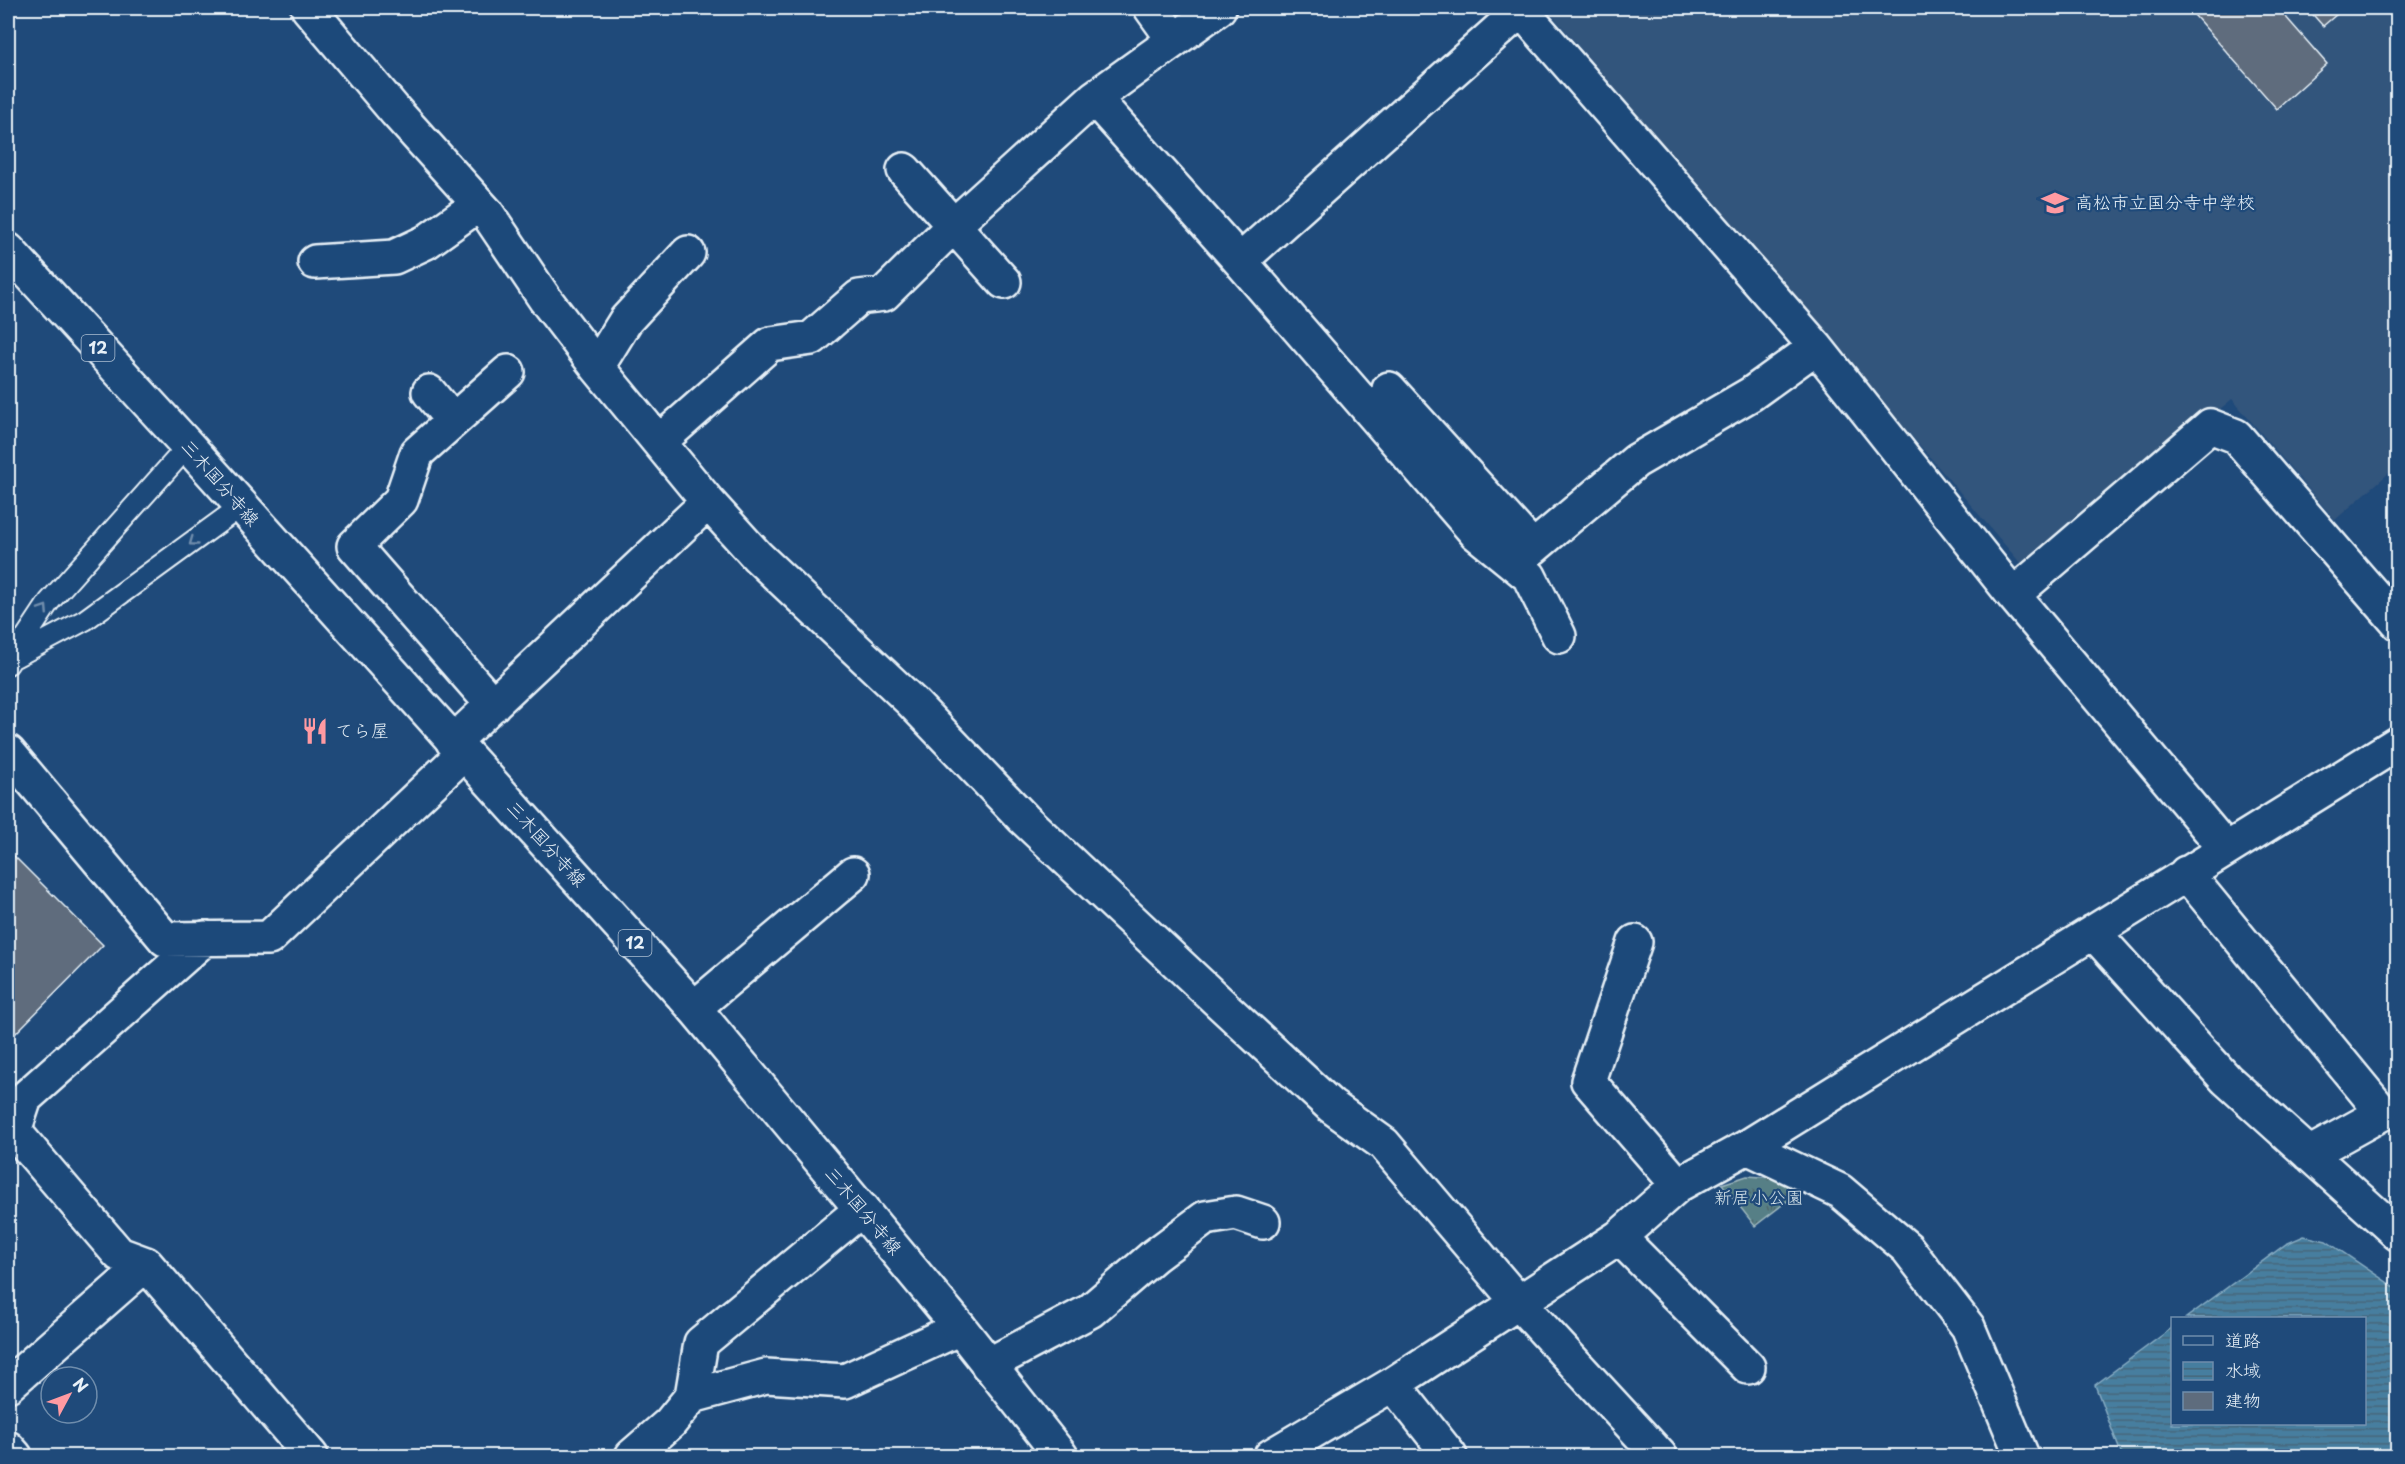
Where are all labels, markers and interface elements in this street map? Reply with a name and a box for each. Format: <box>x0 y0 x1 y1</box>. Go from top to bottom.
school or university icon: 高松市立国分寺中学校 <box>2040 188 2070 218</box>
place label: 高松市立国分寺中学校 <box>2075 188 2255 215</box>
road number: 12 <box>82 335 114 361</box>
street label: 三木国分寺線 <box>176 432 267 532</box>
one-way arrow <box>189 534 200 545</box>
one-way arrow <box>37 605 48 616</box>
restaurant icon: てら屋 <box>300 716 330 746</box>
place label: てら屋 <box>335 716 389 743</box>
street label: 三木国分寺線 <box>501 794 593 892</box>
road number: 12 <box>618 930 652 956</box>
street label: 三木国分寺線 <box>819 1160 909 1260</box>
park label: 新居小公園 <box>1714 1183 1804 1210</box>
legend <box>2171 1317 2366 1425</box>
text: 道路 <box>2225 1326 2261 1353</box>
text: 水域 <box>2225 1356 2261 1383</box>
north arrow <box>39 1365 99 1425</box>
text: N <box>68 1372 94 1397</box>
text: 建物 <box>2225 1386 2261 1413</box>

